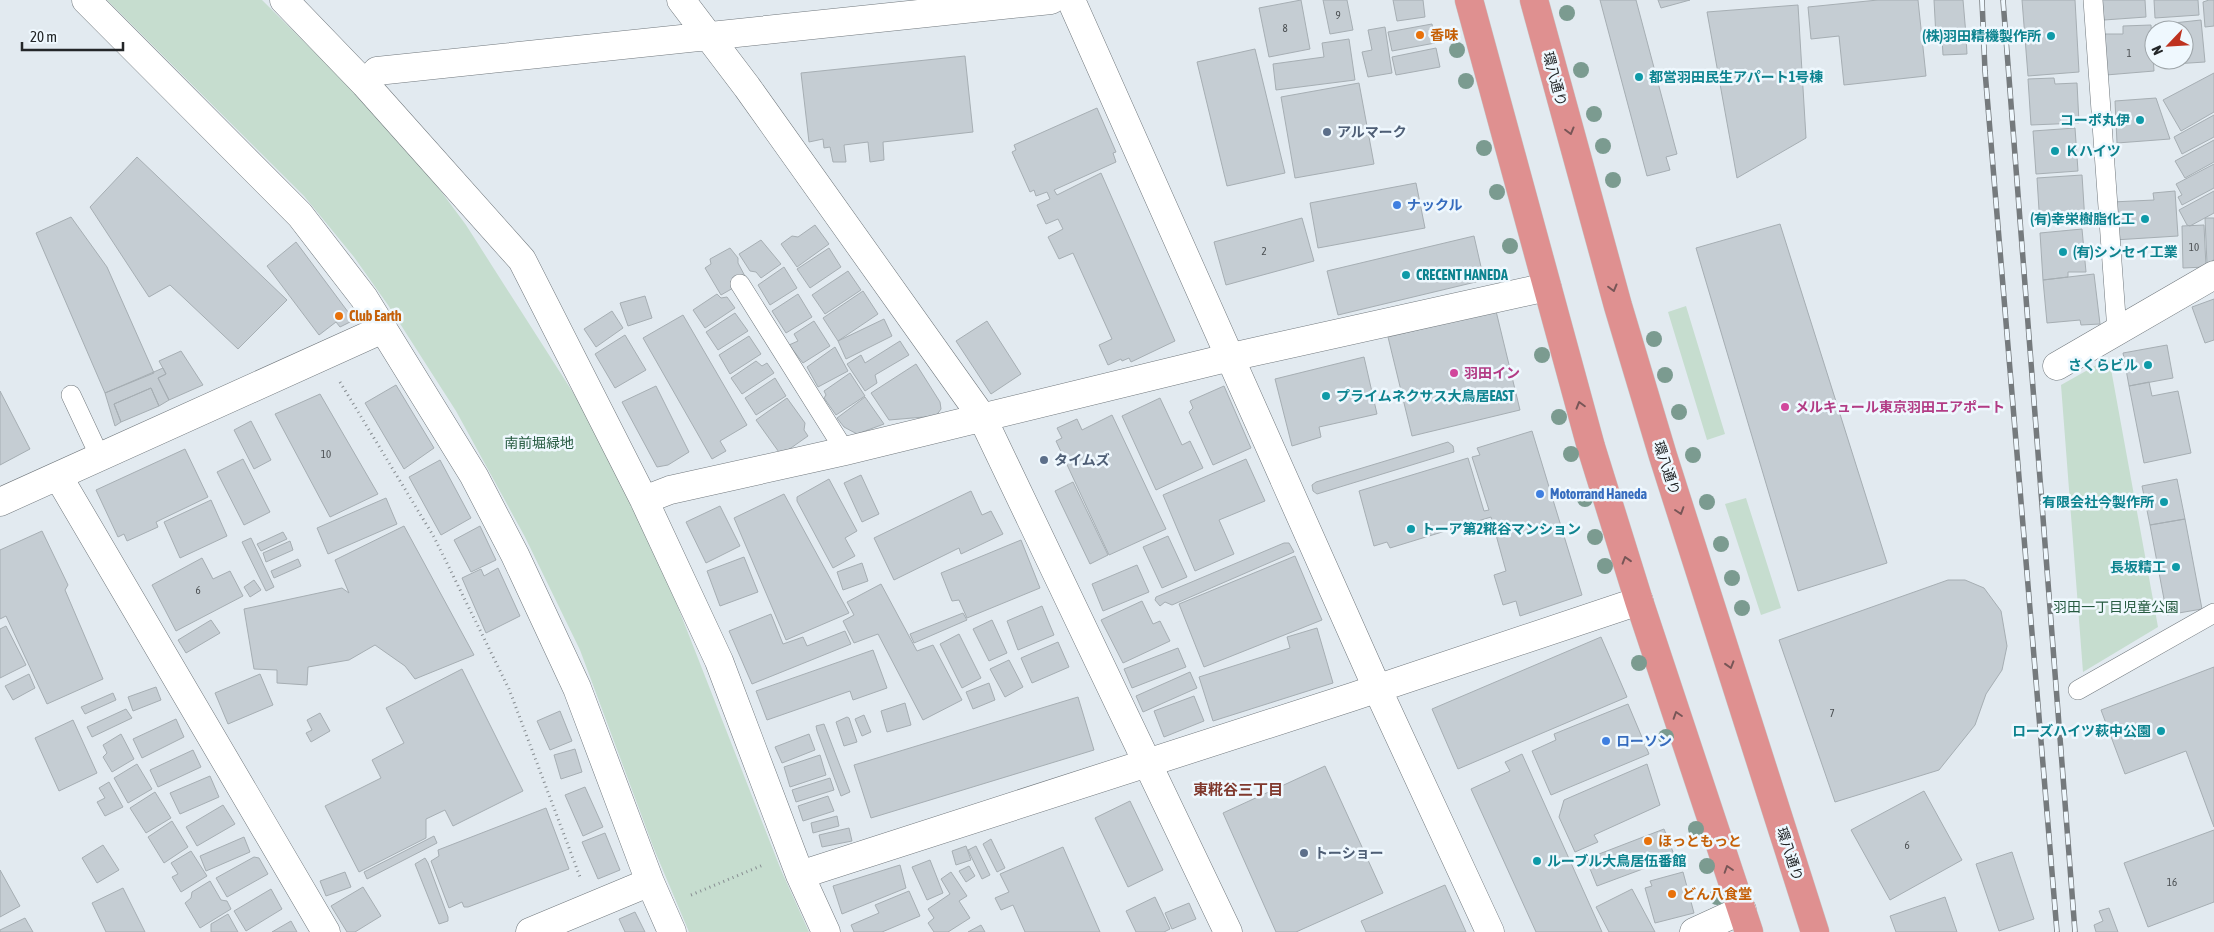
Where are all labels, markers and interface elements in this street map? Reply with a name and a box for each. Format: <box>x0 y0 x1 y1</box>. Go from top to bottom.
house number: 9 <box>1335 9 1341 21</box>
scale bar <box>22 20 124 52</box>
north arrow <box>2144 20 2194 70</box>
house number: 8 <box>1282 22 1288 34</box>
place label: 香味 <box>1430 27 1459 43</box>
text: 20 m <box>30 28 57 45</box>
place label: (株)羽田精機製作所 <box>1922 28 2041 44</box>
marker: 香味 <box>1414 29 1426 41</box>
marker: (株)羽田精機製作所 <box>2045 30 2057 42</box>
text: N <box>2148 43 2166 58</box>
house number: 1 <box>2126 47 2132 59</box>
street label: 環八通り <box>1540 50 1570 108</box>
place label: 都営羽田民生アパート1号棟 <box>1649 69 1823 85</box>
marker: 都営羽田民生アパート1号棟 <box>1633 71 1645 83</box>
place label: コーポ丸伊 <box>2060 112 2130 128</box>
marker: コーポ丸伊 <box>2134 114 2146 126</box>
place label: アルマーク <box>1337 124 1407 140</box>
marker: アルマーク <box>1321 126 1333 138</box>
one-way arrow <box>1564 127 1574 135</box>
place label: Ｋハイツ <box>2065 143 2121 159</box>
marker: Ｋハイツ <box>2049 145 2061 157</box>
place label: ナックル <box>1407 197 1463 213</box>
marker: ナックル <box>1391 199 1403 211</box>
place label: (有)幸栄樹脂化工 <box>2030 211 2135 227</box>
marker: (有)幸栄樹脂化工 <box>2139 213 2151 225</box>
house number: 10 <box>2189 241 2199 253</box>
place label: (有)シンセイ工業 <box>2073 244 2178 260</box>
house number: 2 <box>1261 245 1267 257</box>
marker: (有)シンセイ工業 <box>2057 246 2069 258</box>
place label: CRECENT HANEDA <box>1416 267 1508 283</box>
marker: CRECENT HANEDA <box>1400 269 1412 281</box>
one-way arrow <box>1607 284 1617 292</box>
place label: Club Earth <box>349 308 402 324</box>
marker: Club Earth <box>333 310 345 322</box>
place label: さくらビル <box>2068 357 2138 373</box>
marker: さくらビル <box>2142 359 2154 371</box>
place label: 羽田イン <box>1464 365 1520 381</box>
marker: 羽田イン <box>1448 367 1460 379</box>
place label: プライムネクサス大鳥居EAST <box>1336 388 1515 404</box>
marker: プライムネクサス大鳥居EAST <box>1320 390 1332 402</box>
place label: メルキュール東京羽田エアポート <box>1795 399 2005 415</box>
one-way arrow <box>1575 401 1585 409</box>
marker: メルキュール東京羽田エアポート <box>1779 401 1791 413</box>
park label: 南前堀緑地 <box>504 435 574 451</box>
street label: 環八通り <box>1651 439 1683 497</box>
house number: 10 <box>321 448 331 460</box>
place label: タイムズ <box>1054 452 1110 468</box>
marker: タイムズ <box>1038 454 1050 466</box>
place label: Motorrand Haneda <box>1550 486 1648 502</box>
marker: Motorrand Haneda <box>1534 488 1546 500</box>
place label: 有限会社今製作所 <box>2042 494 2154 510</box>
marker: 有限会社今製作所 <box>2158 496 2170 508</box>
one-way arrow <box>1675 506 1685 514</box>
place label: トーア第2糀谷マンション <box>1421 521 1581 537</box>
marker: トーア第2糀谷マンション <box>1405 523 1417 535</box>
one-way arrow <box>1622 557 1632 565</box>
place label: 長坂精工 <box>2110 559 2166 575</box>
marker: 長坂精工 <box>2170 561 2182 573</box>
house number: 6 <box>195 584 201 596</box>
park label: 羽田一丁目児童公園 <box>2053 599 2179 615</box>
one-way arrow <box>1724 661 1734 669</box>
house number: 7 <box>1829 707 1835 719</box>
one-way arrow <box>1673 711 1683 720</box>
place label: ローズハイツ萩中公園 <box>2012 723 2151 739</box>
marker: ローズハイツ萩中公園 <box>2155 725 2167 737</box>
place label: ローソン <box>1616 733 1672 749</box>
marker: ローソン <box>1600 735 1612 747</box>
district label: 東糀谷三丁目 <box>1193 781 1283 798</box>
street label: 環八通り <box>1774 825 1806 883</box>
place label: ほっともっと <box>1658 833 1742 849</box>
marker: ほっともっと <box>1642 835 1654 847</box>
house number: 6 <box>1904 839 1910 851</box>
place label: トーショー <box>1314 845 1384 861</box>
marker: トーショー <box>1298 847 1310 859</box>
place label: ルーブル大鳥居伍番館 <box>1547 853 1686 869</box>
marker: ルーブル大鳥居伍番館 <box>1531 855 1543 867</box>
one-way arrow <box>1724 865 1734 874</box>
house number: 16 <box>2167 876 2177 888</box>
place label: どん八食堂 <box>1682 886 1752 902</box>
marker: どん八食堂 <box>1666 888 1678 900</box>

